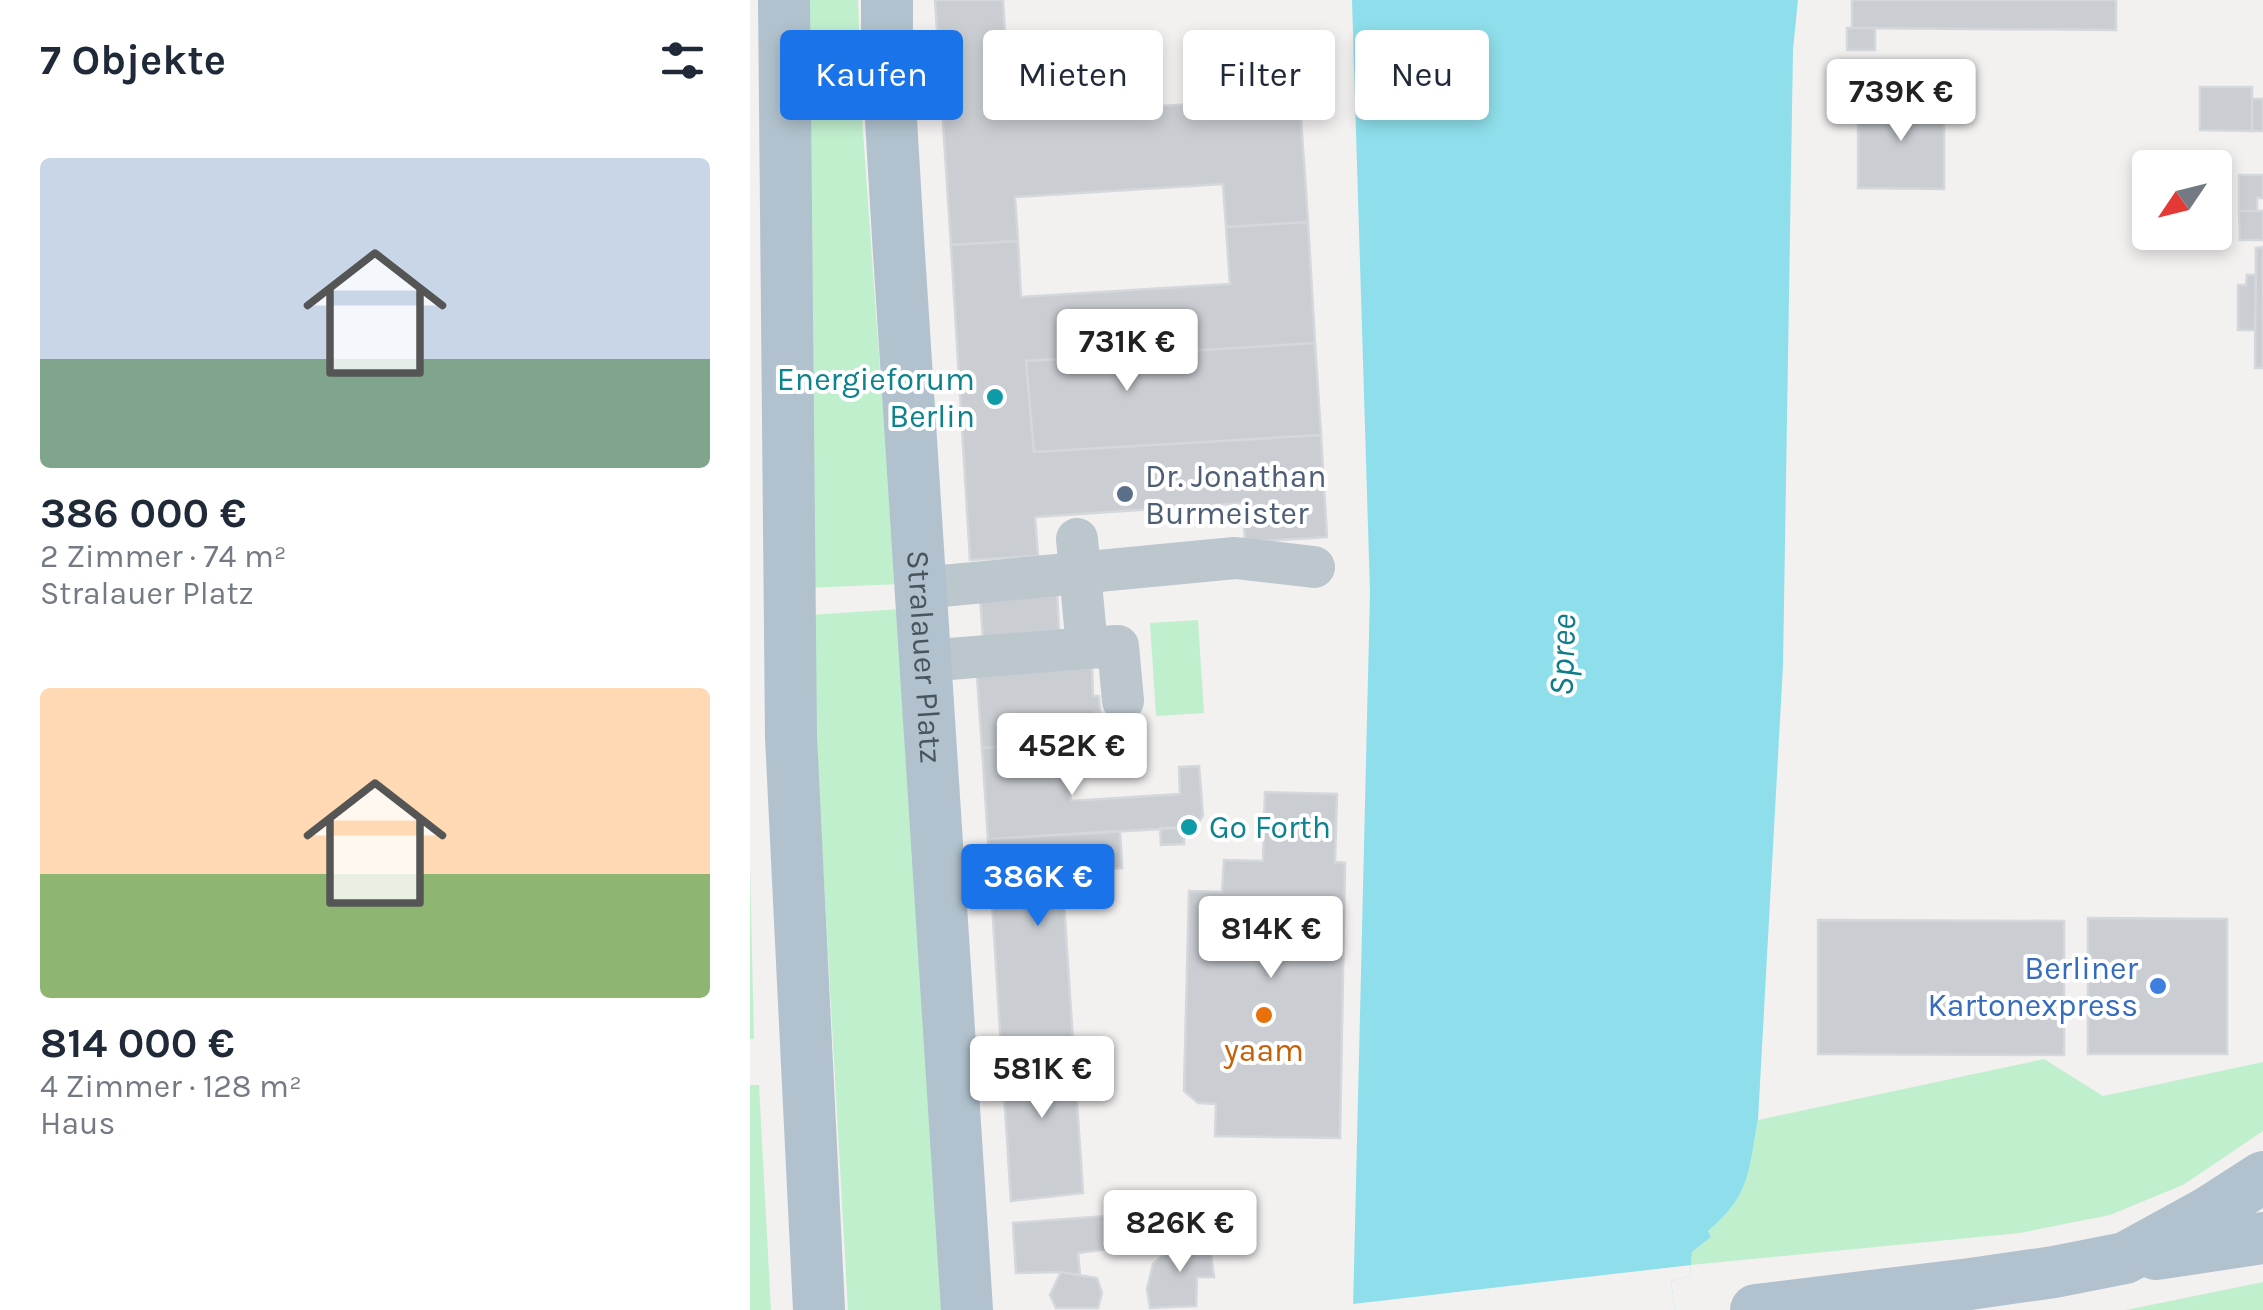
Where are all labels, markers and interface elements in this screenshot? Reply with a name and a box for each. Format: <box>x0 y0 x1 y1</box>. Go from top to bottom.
chip: Kaufen <box>780 30 963 120</box>
chip: Mieten <box>983 30 1163 120</box>
chip: Filter <box>1183 30 1335 120</box>
chip: Neu <box>1355 30 1489 120</box>
icon: filters <box>655 33 710 88</box>
text: 7 Objekte <box>40 35 226 85</box>
pin: 739K € <box>1820 59 1982 144</box>
text: 739K € <box>1849 73 1953 110</box>
north arrow <box>2132 150 2232 250</box>
map controls <box>2132 150 2232 250</box>
icon: home <box>285 223 465 403</box>
pin: 731K € <box>1046 309 1208 394</box>
text: 731K € <box>1079 323 1175 360</box>
place label: Energieforum Berlin <box>777 361 975 435</box>
marker: Energieforum Berlin <box>984 386 1006 408</box>
place label: Dr. Jonathan Burmeister <box>1145 458 1327 532</box>
marker: Dr. Jonathan Burmeister <box>1114 483 1136 505</box>
text: 386 000 € <box>40 488 246 538</box>
text: 2 Zimmer · 74 m² <box>40 538 287 575</box>
street label: Stralauer Platz <box>899 549 950 765</box>
text: Stralauer Platz <box>40 575 254 612</box>
water label: Spree <box>1541 613 1584 697</box>
pin: 452K € <box>991 713 1153 798</box>
text: 452K € <box>1019 727 1125 764</box>
icon: home <box>285 753 465 933</box>
place label: Go Forth <box>1209 809 1331 846</box>
marker: Go Forth <box>1178 816 1200 838</box>
pin: 386K € <box>957 844 1119 929</box>
text: 386K € <box>983 858 1093 895</box>
pin: 814K € <box>1190 896 1352 981</box>
text: 814K € <box>1221 910 1321 947</box>
place label: Berliner Kartonexpress <box>1927 950 2138 1024</box>
marker: Berliner Kartonexpress <box>2147 975 2169 997</box>
marker: yaam <box>1253 1004 1275 1026</box>
text: 814 000 € <box>40 1018 235 1068</box>
place label: yaam <box>1223 1032 1304 1069</box>
pin: 581K € <box>961 1036 1123 1121</box>
text: 581K € <box>992 1050 1092 1087</box>
text: 4 Zimmer · 128 m² <box>40 1068 302 1105</box>
text: Haus <box>40 1105 115 1142</box>
pin: 826K € <box>1099 1190 1261 1275</box>
text: 826K € <box>1126 1204 1234 1241</box>

